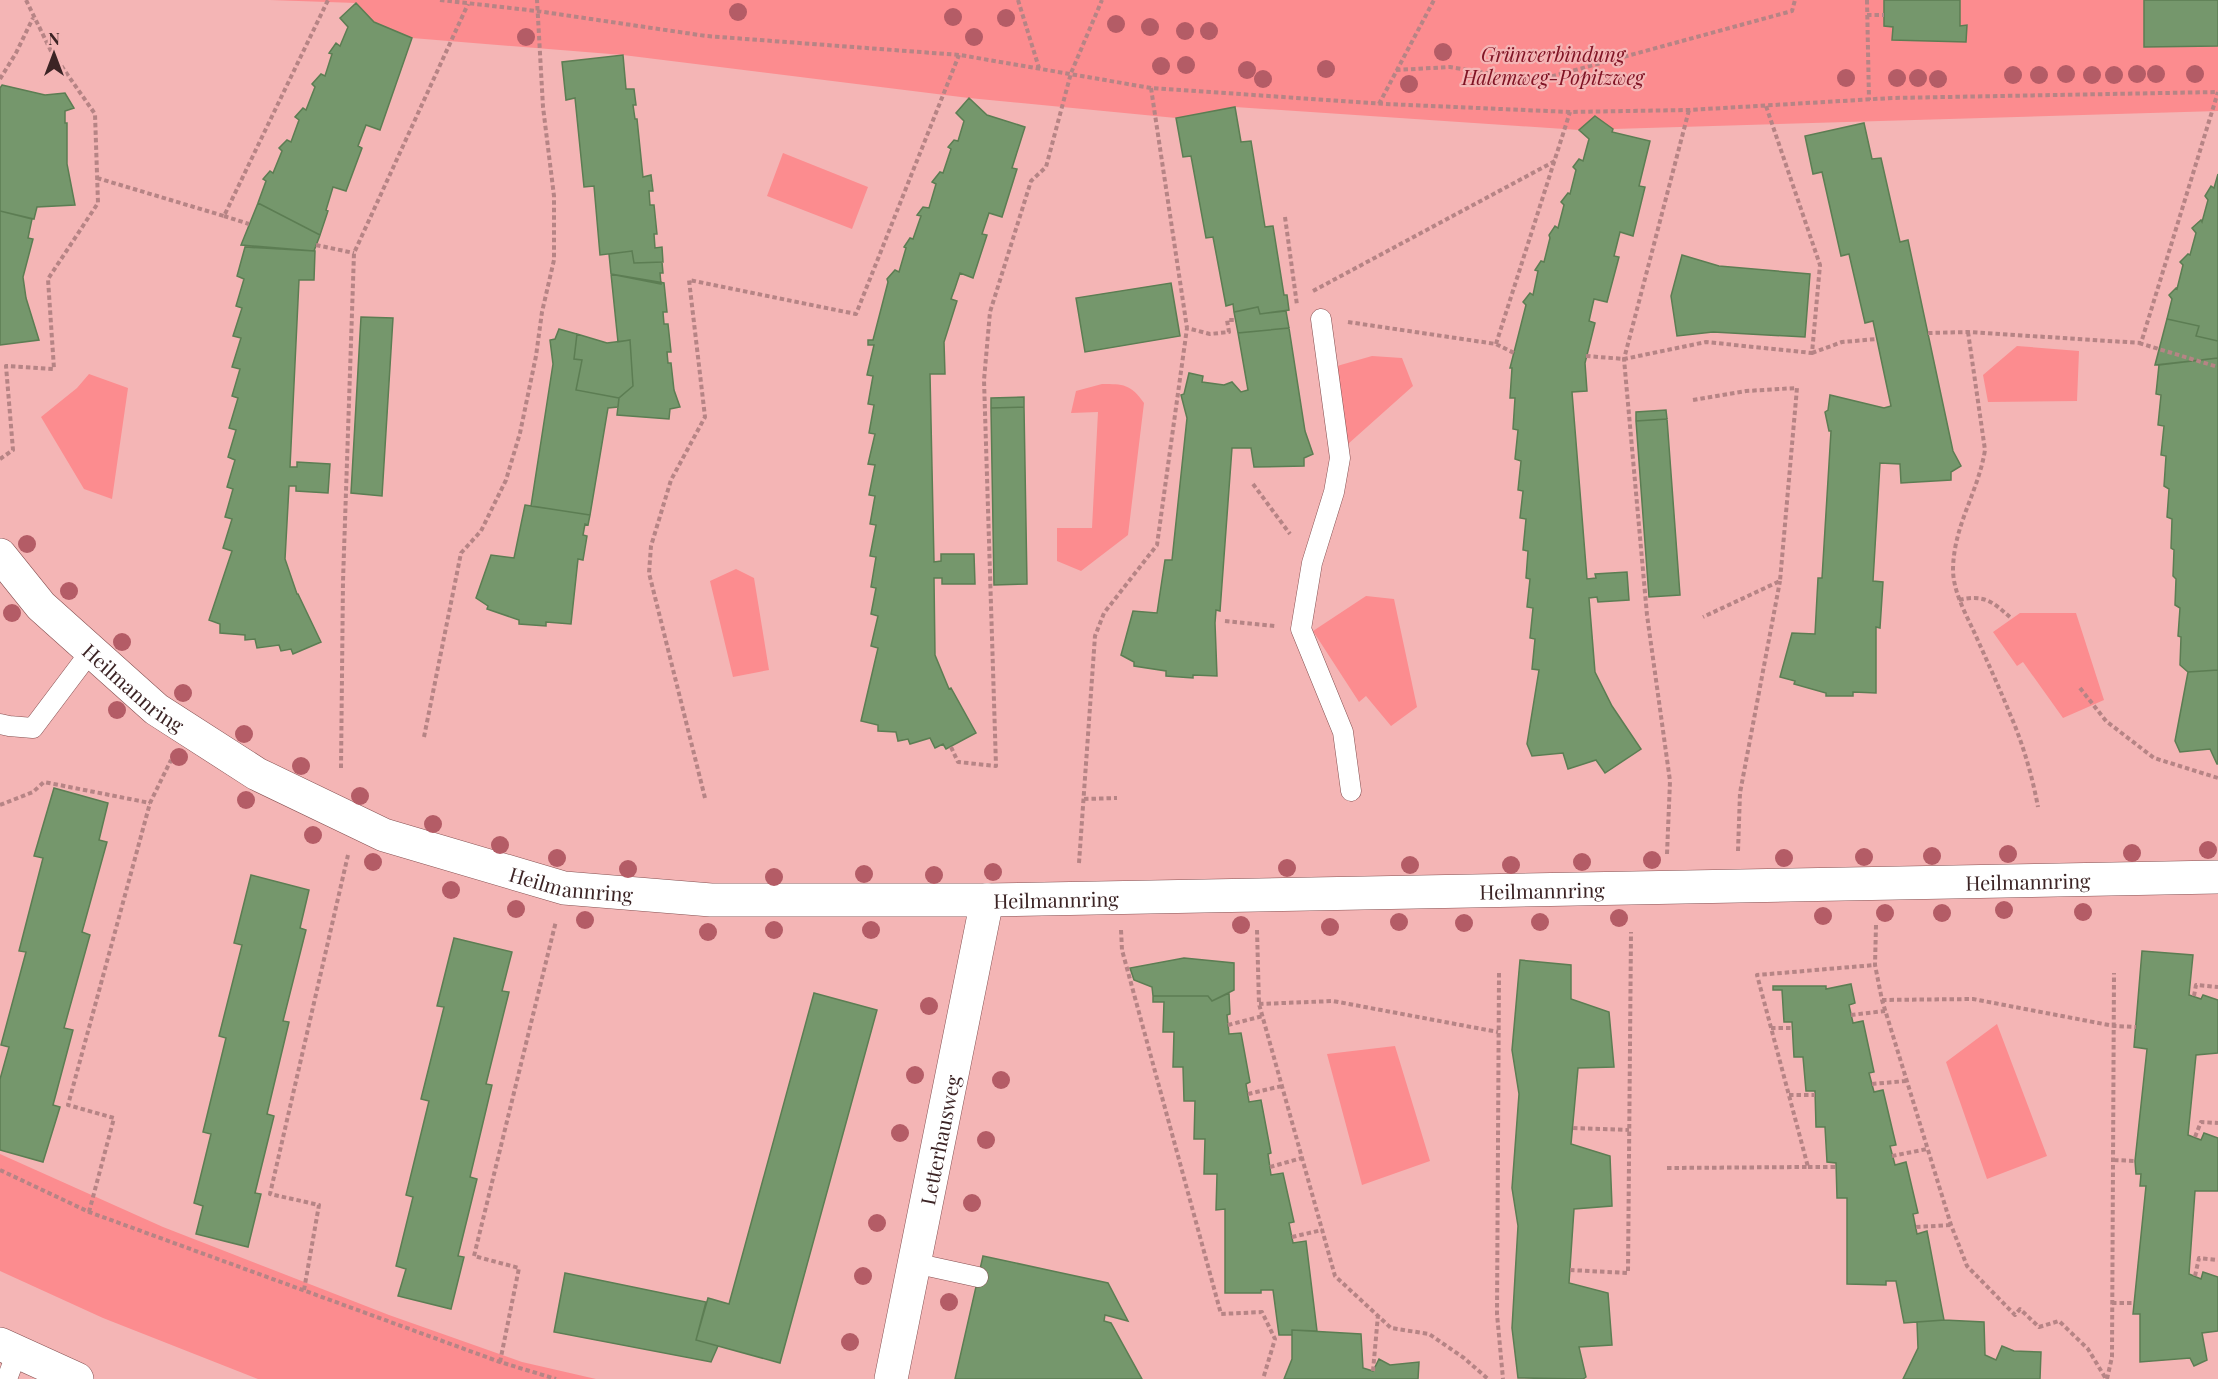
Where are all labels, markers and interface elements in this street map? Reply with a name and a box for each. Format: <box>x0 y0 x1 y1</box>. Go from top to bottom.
north arrow <box>24 24 84 84</box>
text: N <box>48 28 60 49</box>
park label: Grünverbindung Halemweg-Popitzweg <box>1461 40 1646 90</box>
street label: Heilmannring <box>77 637 190 738</box>
street label: Heilmannring <box>506 859 634 907</box>
street label: Heilmannring <box>1965 866 2091 895</box>
street label: Heilmannring <box>1479 875 1605 904</box>
street label: Heilmannring <box>993 884 1119 913</box>
street label: Letterhausweg <box>913 1072 965 1207</box>

